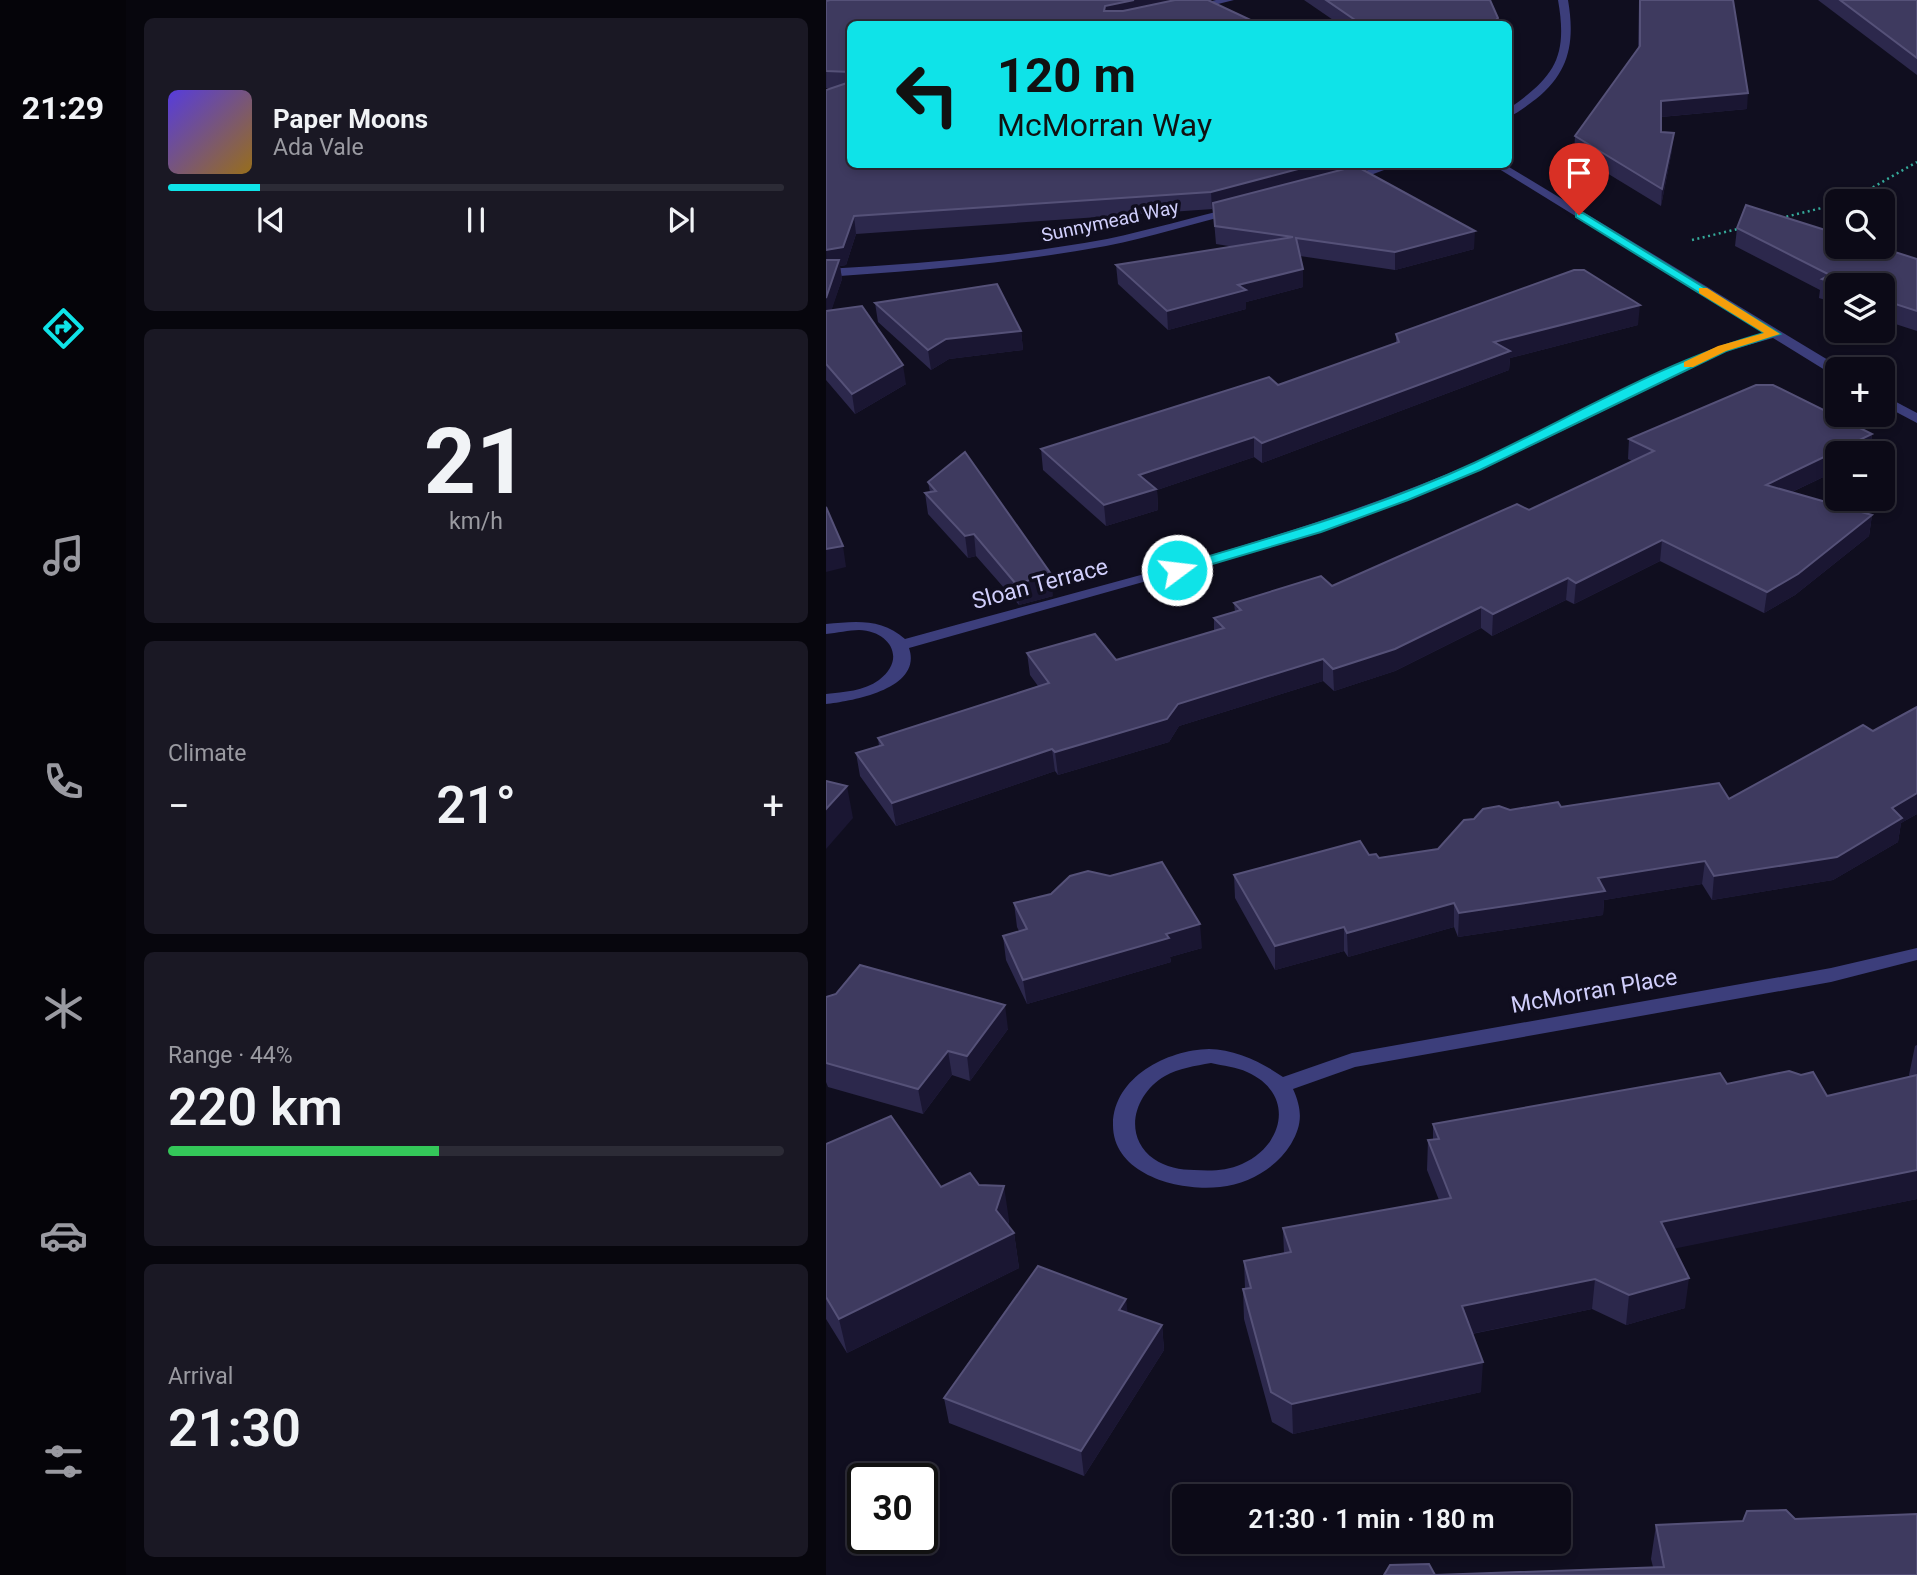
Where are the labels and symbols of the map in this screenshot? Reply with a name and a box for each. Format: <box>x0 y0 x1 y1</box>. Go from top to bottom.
pin <box>1549 143 1609 215</box>
street label: Sunnymead Way <box>1039 195 1181 247</box>
position arrow <box>1140 533 1214 607</box>
street label: Sloan Terrace <box>969 553 1111 615</box>
street label: McMorran Place <box>1509 963 1679 1019</box>
speed limit sign: 30 <box>847 1463 938 1554</box>

